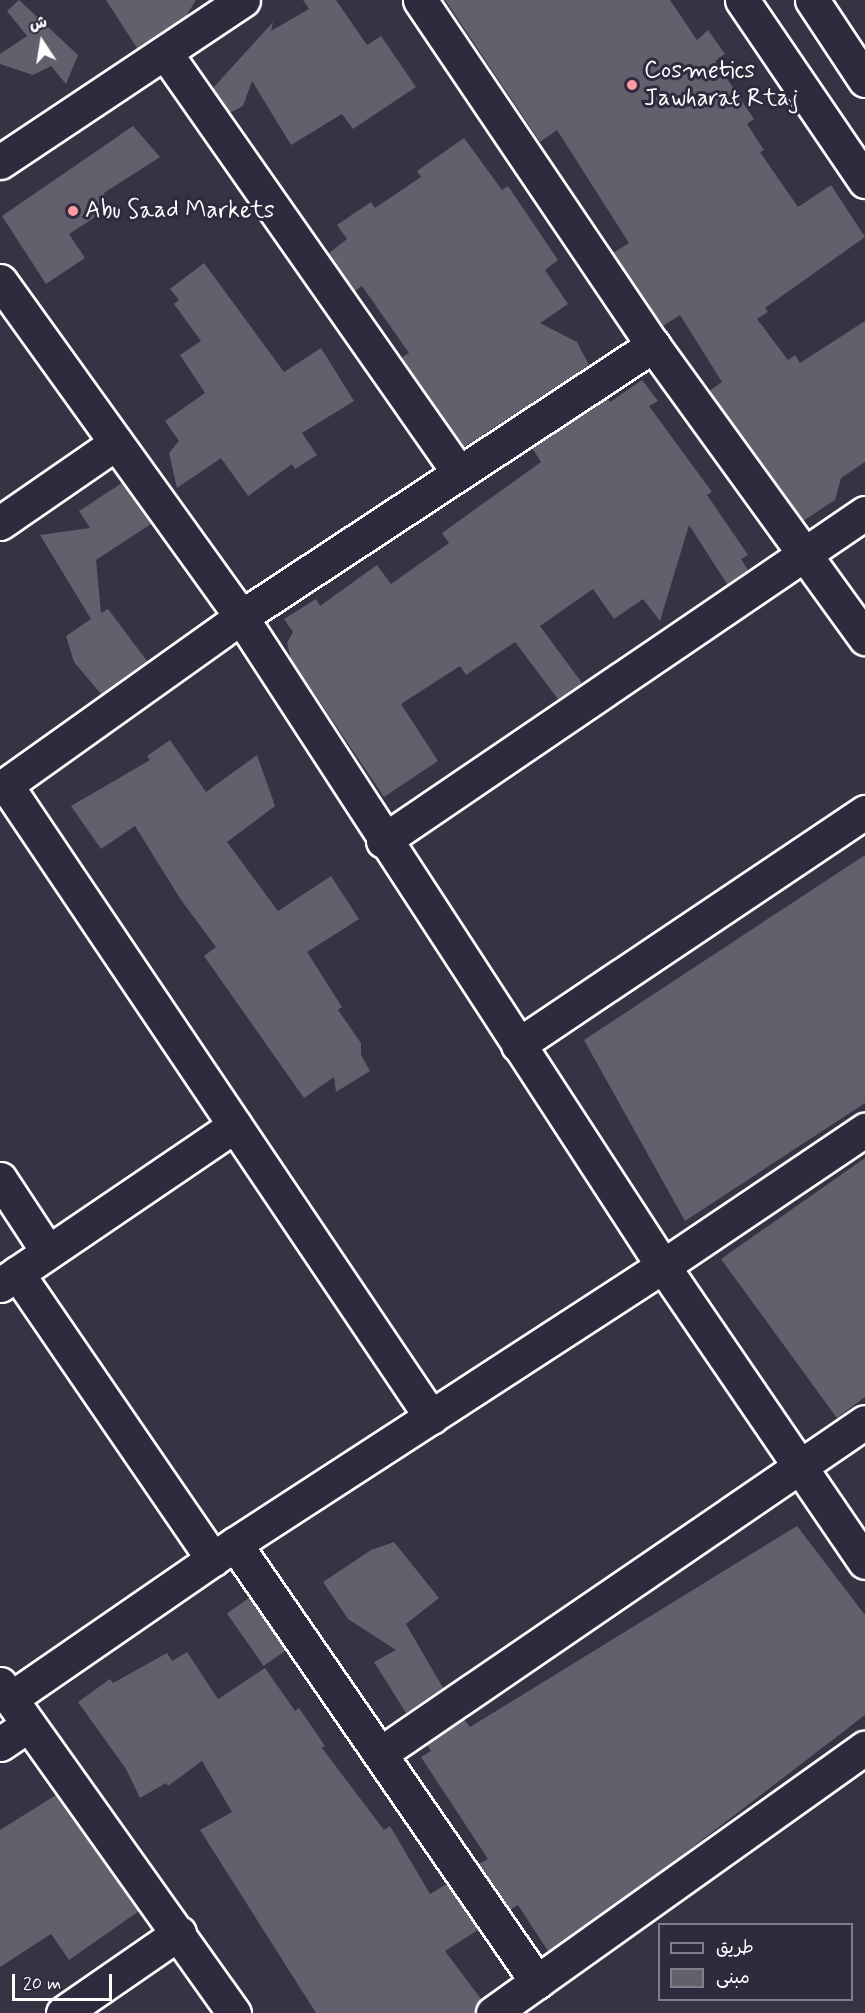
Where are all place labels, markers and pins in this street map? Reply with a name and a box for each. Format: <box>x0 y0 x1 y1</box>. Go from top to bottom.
place label: Cosmetics Jawharat Rtaj <box>644 57 788 113</box>
marker: Cosmetics Jawharat Rtaj <box>625 78 639 92</box>
place label: Abu Saad Markets <box>85 197 274 225</box>
marker: Abu Saad Markets <box>66 204 80 218</box>

